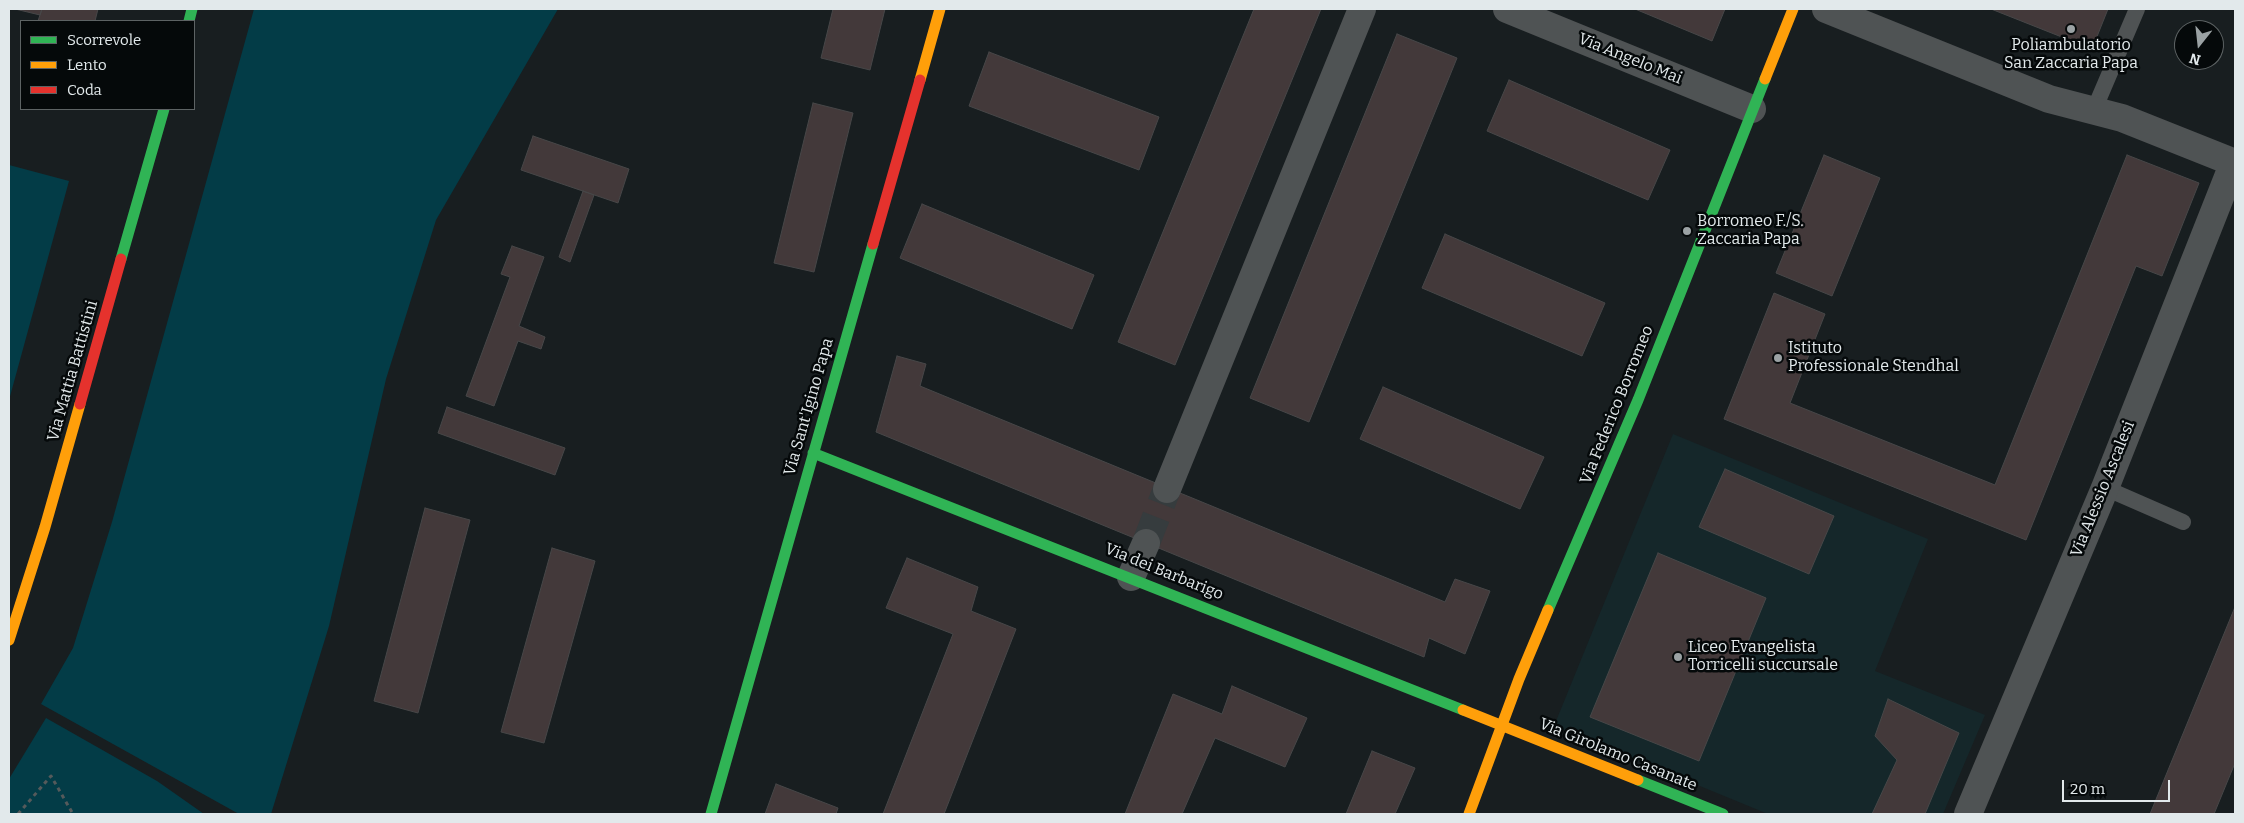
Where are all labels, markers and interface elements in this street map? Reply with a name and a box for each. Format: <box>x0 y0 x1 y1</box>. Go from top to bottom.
legend <box>20 20 195 110</box>
north arrow <box>2174 20 2224 70</box>
marker: Poliambulatorio San Zaccaria Papa <box>2065 23 2077 35</box>
street label: Via Angelo Mai <box>1575 29 1685 89</box>
text: Scorrevole <box>67 31 141 49</box>
place label: Poliambulatorio San Zaccaria Papa <box>2004 36 2138 74</box>
text: N <box>2187 49 2203 69</box>
text: Lento <box>67 56 107 74</box>
text: Coda <box>67 81 102 99</box>
place label: Borromeo F./S. Zaccaria Papa <box>1697 212 1804 250</box>
marker: Borromeo F./S. Zaccaria Papa <box>1681 225 1693 237</box>
street label: Via Mattia Battistini <box>44 298 102 444</box>
street label: Via Federico Borromeo <box>1576 323 1658 487</box>
street label: Via Sant'Igino Papa <box>780 336 838 478</box>
place label: Istituto Professionale Stendhal <box>1788 339 1959 377</box>
marker: Istituto Professionale Stendhal <box>1772 352 1784 364</box>
street label: Via Alessio Ascalesi <box>2067 418 2139 560</box>
street label: Via dei Barbarigo <box>1102 539 1226 605</box>
place label: Liceo Evangelista Torricelli succursale <box>1688 638 1838 676</box>
marker: Liceo Evangelista Torricelli succursale <box>1672 651 1684 663</box>
street label: Via Girolamo Casanate <box>1536 715 1700 795</box>
scale bar <box>2064 770 2172 802</box>
text: 20 m <box>2070 780 2105 798</box>

